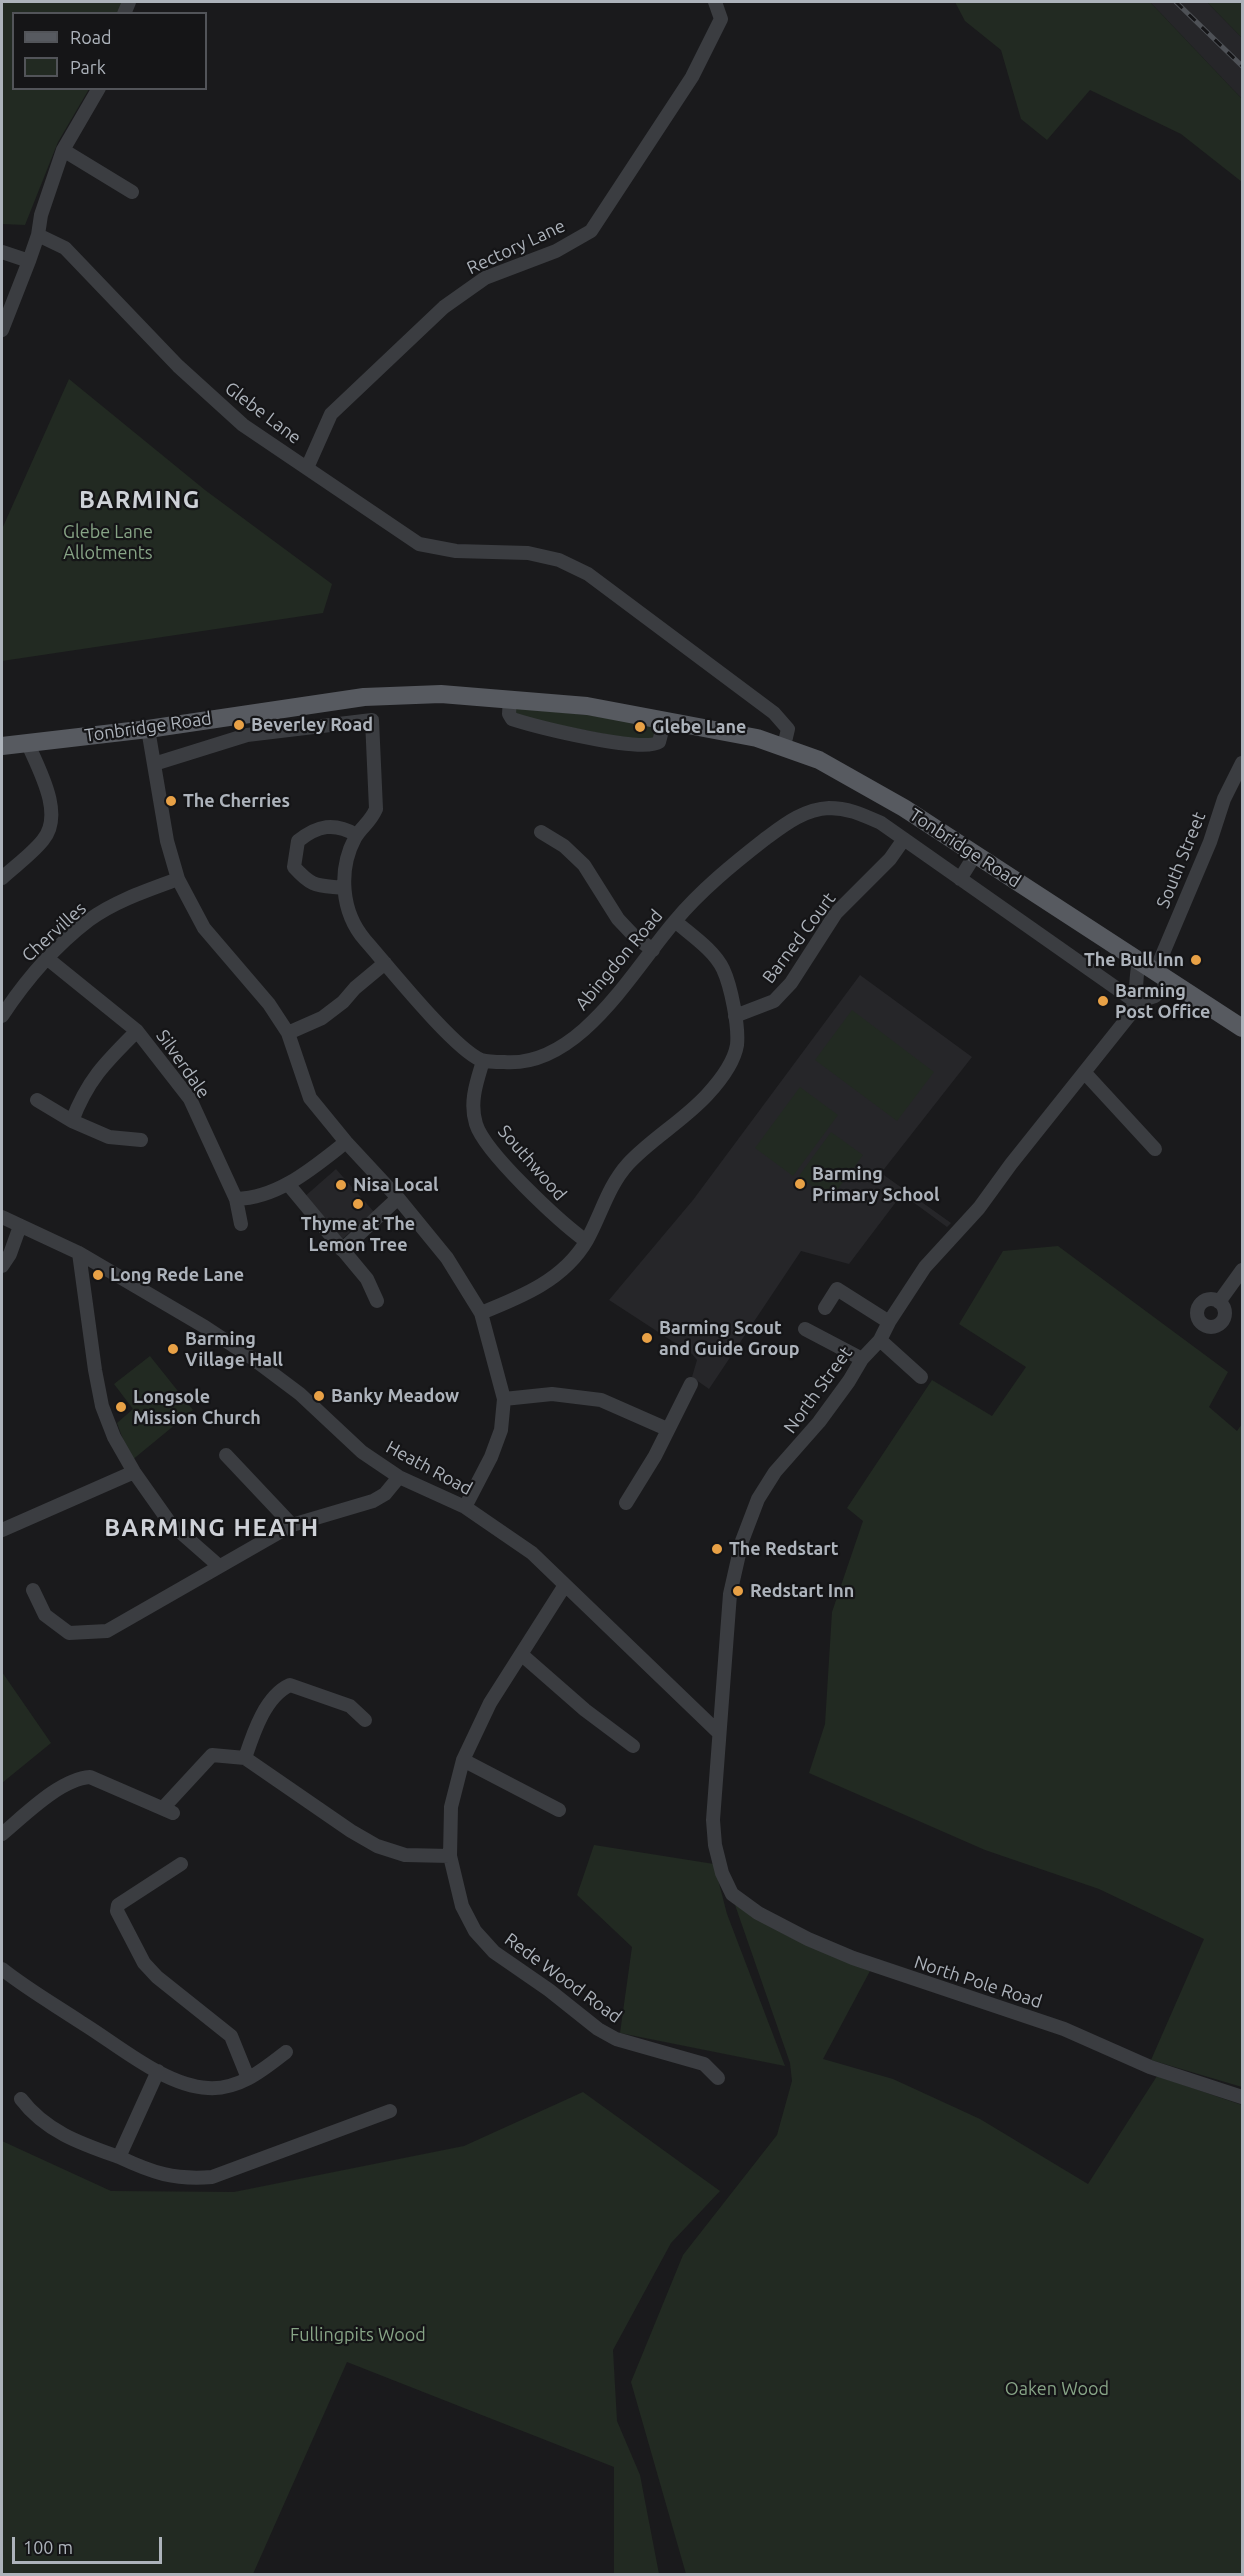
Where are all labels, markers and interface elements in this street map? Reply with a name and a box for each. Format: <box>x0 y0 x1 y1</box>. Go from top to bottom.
legend <box>12 12 207 90</box>
text: Road <box>70 27 112 47</box>
text: Park <box>70 57 106 77</box>
street label: Rectory Lane <box>464 215 568 279</box>
street label: Glebe Lane <box>221 377 305 449</box>
district label: BARMING <box>79 486 201 514</box>
park label: Glebe Lane Allotments <box>63 521 153 564</box>
street label: Tonbridge Road <box>83 707 213 747</box>
place label: Beverley Road <box>251 714 373 736</box>
place label: Glebe Lane <box>652 716 746 738</box>
marker: Beverley Road <box>232 718 246 732</box>
marker: Glebe Lane <box>633 720 647 734</box>
place label: The Cherries <box>183 790 290 812</box>
marker: The Cherries <box>164 794 178 808</box>
street label: Tonbridge Road <box>905 804 1025 892</box>
street label: South Street <box>1152 809 1210 911</box>
street label: Barned Court <box>758 888 840 988</box>
street label: Chervilles <box>17 898 91 966</box>
street label: Abingdon Road <box>571 905 667 1015</box>
place label: The Bull Inn <box>1084 949 1184 971</box>
marker: The Bull Inn <box>1189 953 1203 967</box>
place label: Barming Post Office <box>1115 980 1210 1022</box>
marker: Barming Post Office <box>1096 994 1110 1008</box>
street label: Silverdale <box>152 1026 214 1102</box>
street label: Southwood <box>493 1121 571 1205</box>
place label: Barming Primary School <box>812 1163 940 1206</box>
place label: Nisa Local <box>353 1174 438 1196</box>
marker: Barming Primary School <box>793 1177 807 1191</box>
marker: Nisa Local <box>334 1178 348 1192</box>
marker: Thyme at The Lemon Tree <box>351 1197 365 1211</box>
place label: Thyme at The Lemon Tree <box>301 1213 415 1256</box>
place label: Long Rede Lane <box>110 1264 244 1286</box>
marker: Long Rede Lane <box>91 1268 105 1282</box>
place label: Barming Scout and Guide Group <box>659 1317 800 1360</box>
place label: Barming Village Hall <box>185 1328 283 1370</box>
marker: Barming Scout and Guide Group <box>640 1331 654 1345</box>
marker: Barming Village Hall <box>166 1342 180 1356</box>
street label: North Street <box>779 1342 857 1438</box>
place label: Banky Meadow <box>331 1385 459 1407</box>
place label: Longsole Mission Church <box>133 1386 261 1428</box>
marker: Banky Meadow <box>312 1389 326 1403</box>
marker: Longsole Mission Church <box>114 1400 128 1414</box>
street label: Heath Road <box>382 1436 476 1500</box>
district label: BARMING HEATH <box>104 1514 320 1542</box>
place label: The Redstart <box>729 1538 838 1560</box>
marker: The Redstart <box>710 1542 724 1556</box>
place label: Redstart Inn <box>750 1580 854 1602</box>
marker: Redstart Inn <box>731 1584 745 1598</box>
street label: Rede Wood Road <box>500 1928 626 2028</box>
street label: North Pole Road <box>911 1951 1045 2013</box>
park label: Fullingpits Wood <box>290 2324 426 2346</box>
park label: Oaken Wood <box>1005 2378 1109 2400</box>
scale bar <box>15 2525 165 2563</box>
text: 100 m <box>23 2537 73 2557</box>

